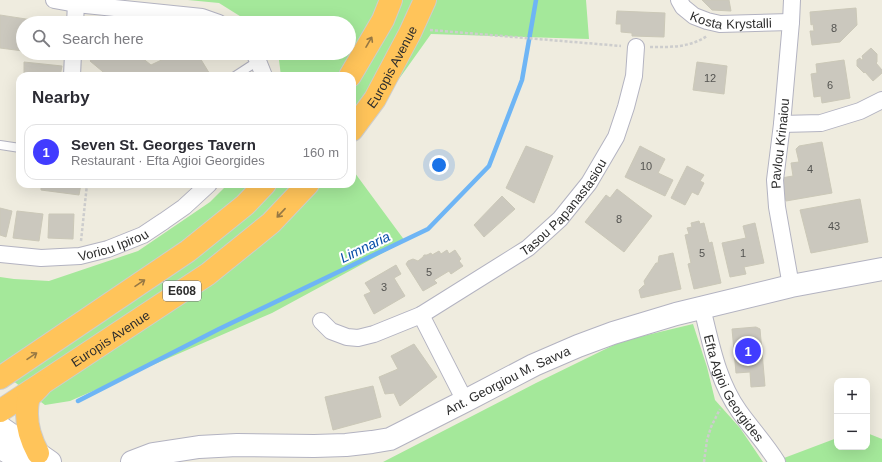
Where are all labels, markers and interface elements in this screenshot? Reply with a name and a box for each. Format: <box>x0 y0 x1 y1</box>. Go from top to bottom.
street label: Kosta Krystalli <box>688 8 772 33</box>
search box <box>16 16 356 60</box>
house number: 8 <box>831 22 837 34</box>
street label: Europis Avenue <box>364 24 420 111</box>
icon: search <box>30 27 52 49</box>
text: Search here <box>62 30 144 47</box>
one-way arrow <box>366 36 374 48</box>
house number: 12 <box>704 72 716 84</box>
house number: 6 <box>827 79 833 91</box>
text: Nearby <box>32 88 90 107</box>
street label: Pavlou Krinaiou <box>768 98 792 189</box>
text: Seven St. Georges Tavern <box>71 136 256 153</box>
text: 1 <box>42 145 50 160</box>
text: 160 m <box>303 145 339 160</box>
text: Restaurant · Efta Agioi Georgides <box>71 153 265 168</box>
your location <box>429 155 449 175</box>
street label: Tasou Papanastasiou <box>518 156 610 259</box>
house number: 10 <box>640 160 652 172</box>
house number: 4 <box>807 163 813 175</box>
one-way arrow <box>277 207 286 217</box>
house number: 8 <box>616 213 622 225</box>
house number: 43 <box>828 220 840 232</box>
street label: Voriou Ipirou <box>77 227 151 264</box>
water label: Limnaria <box>337 228 393 266</box>
house number: 5 <box>699 247 705 259</box>
house number: 1 <box>740 247 746 259</box>
house number: 5 <box>426 266 432 278</box>
one-way arrow <box>134 279 145 287</box>
road number: E608 <box>163 281 201 301</box>
house number: 3 <box>381 281 387 293</box>
street label: Europis Avenue <box>68 308 153 370</box>
street label: Efta Agioi Georgides <box>701 333 767 445</box>
pin: 1 <box>735 336 761 366</box>
street label: Ant. Georgiou M. Savva <box>443 343 573 418</box>
one-way arrow <box>26 352 37 360</box>
map controls <box>834 378 870 450</box>
button: + <box>834 378 870 414</box>
button: − <box>834 414 870 450</box>

